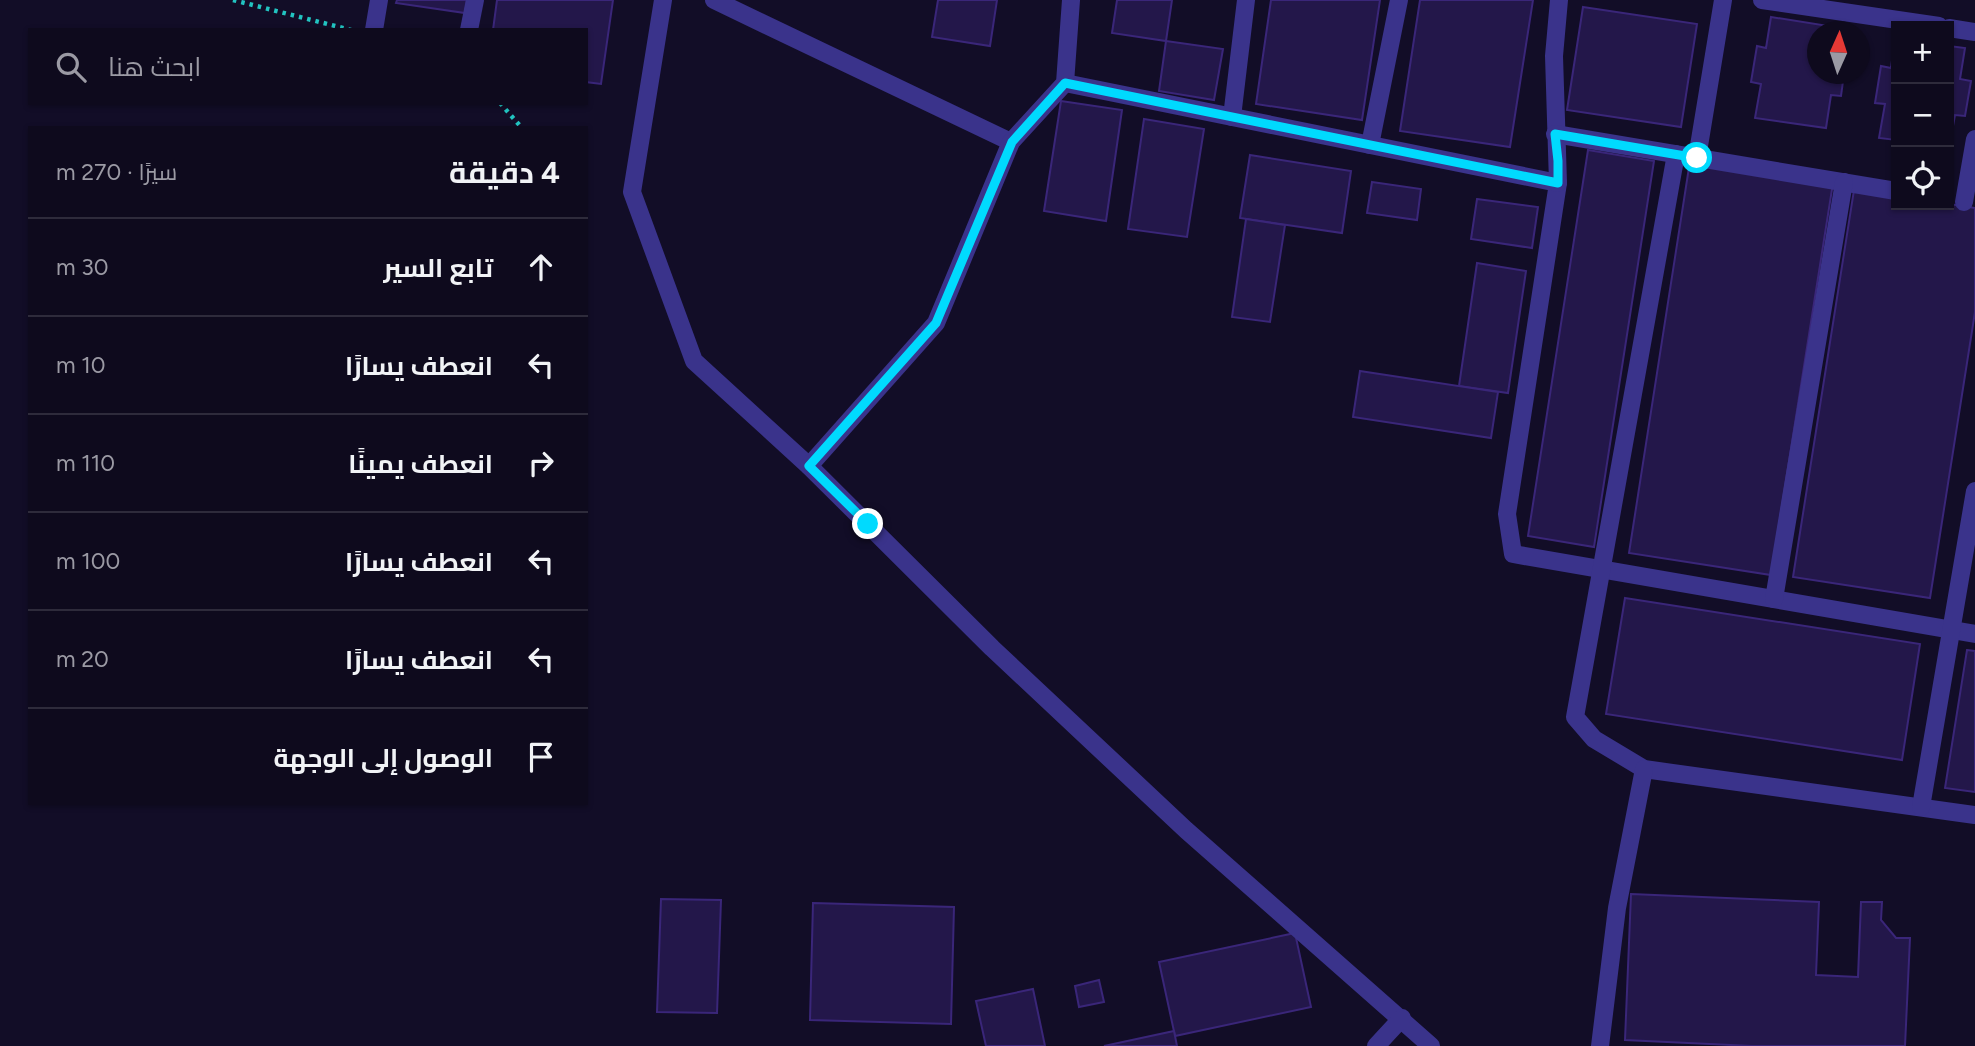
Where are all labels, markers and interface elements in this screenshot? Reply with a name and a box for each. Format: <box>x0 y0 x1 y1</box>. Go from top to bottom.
north arrow <box>1807 21 1870 84</box>
map controls <box>1891 21 1954 210</box>
button: + <box>1891 21 1954 84</box>
search box <box>28 28 588 105</box>
icon: search <box>52 48 90 86</box>
text: ابحث هنا <box>108 51 201 83</box>
button: − <box>1891 84 1954 147</box>
route start <box>1681 142 1712 173</box>
button: locate <box>1891 147 1954 210</box>
text: 4 دقيقة <box>449 154 560 191</box>
text: سيرًا · 270 m <box>56 158 177 186</box>
icon: ahead <box>522 248 560 286</box>
text: تابع السير <box>383 252 493 284</box>
text: 30 m <box>56 253 109 281</box>
icon: left <box>522 346 560 384</box>
text: انعطف يسارًا <box>345 350 493 382</box>
text: 10 m <box>56 351 106 379</box>
icon: right <box>522 444 560 482</box>
text: انعطف يمينًا <box>348 448 493 480</box>
text: 110 m <box>56 449 115 477</box>
route end <box>852 508 883 539</box>
icon: left <box>522 542 560 580</box>
text: انعطف يسارًا <box>345 546 493 578</box>
text: 100 m <box>56 547 120 575</box>
icon: left <box>522 640 560 678</box>
text: انعطف يسارًا <box>345 644 493 676</box>
text: 20 m <box>56 645 109 673</box>
icon: arrive <box>522 738 560 776</box>
text: الوصول إلى الوجهة <box>273 742 493 774</box>

